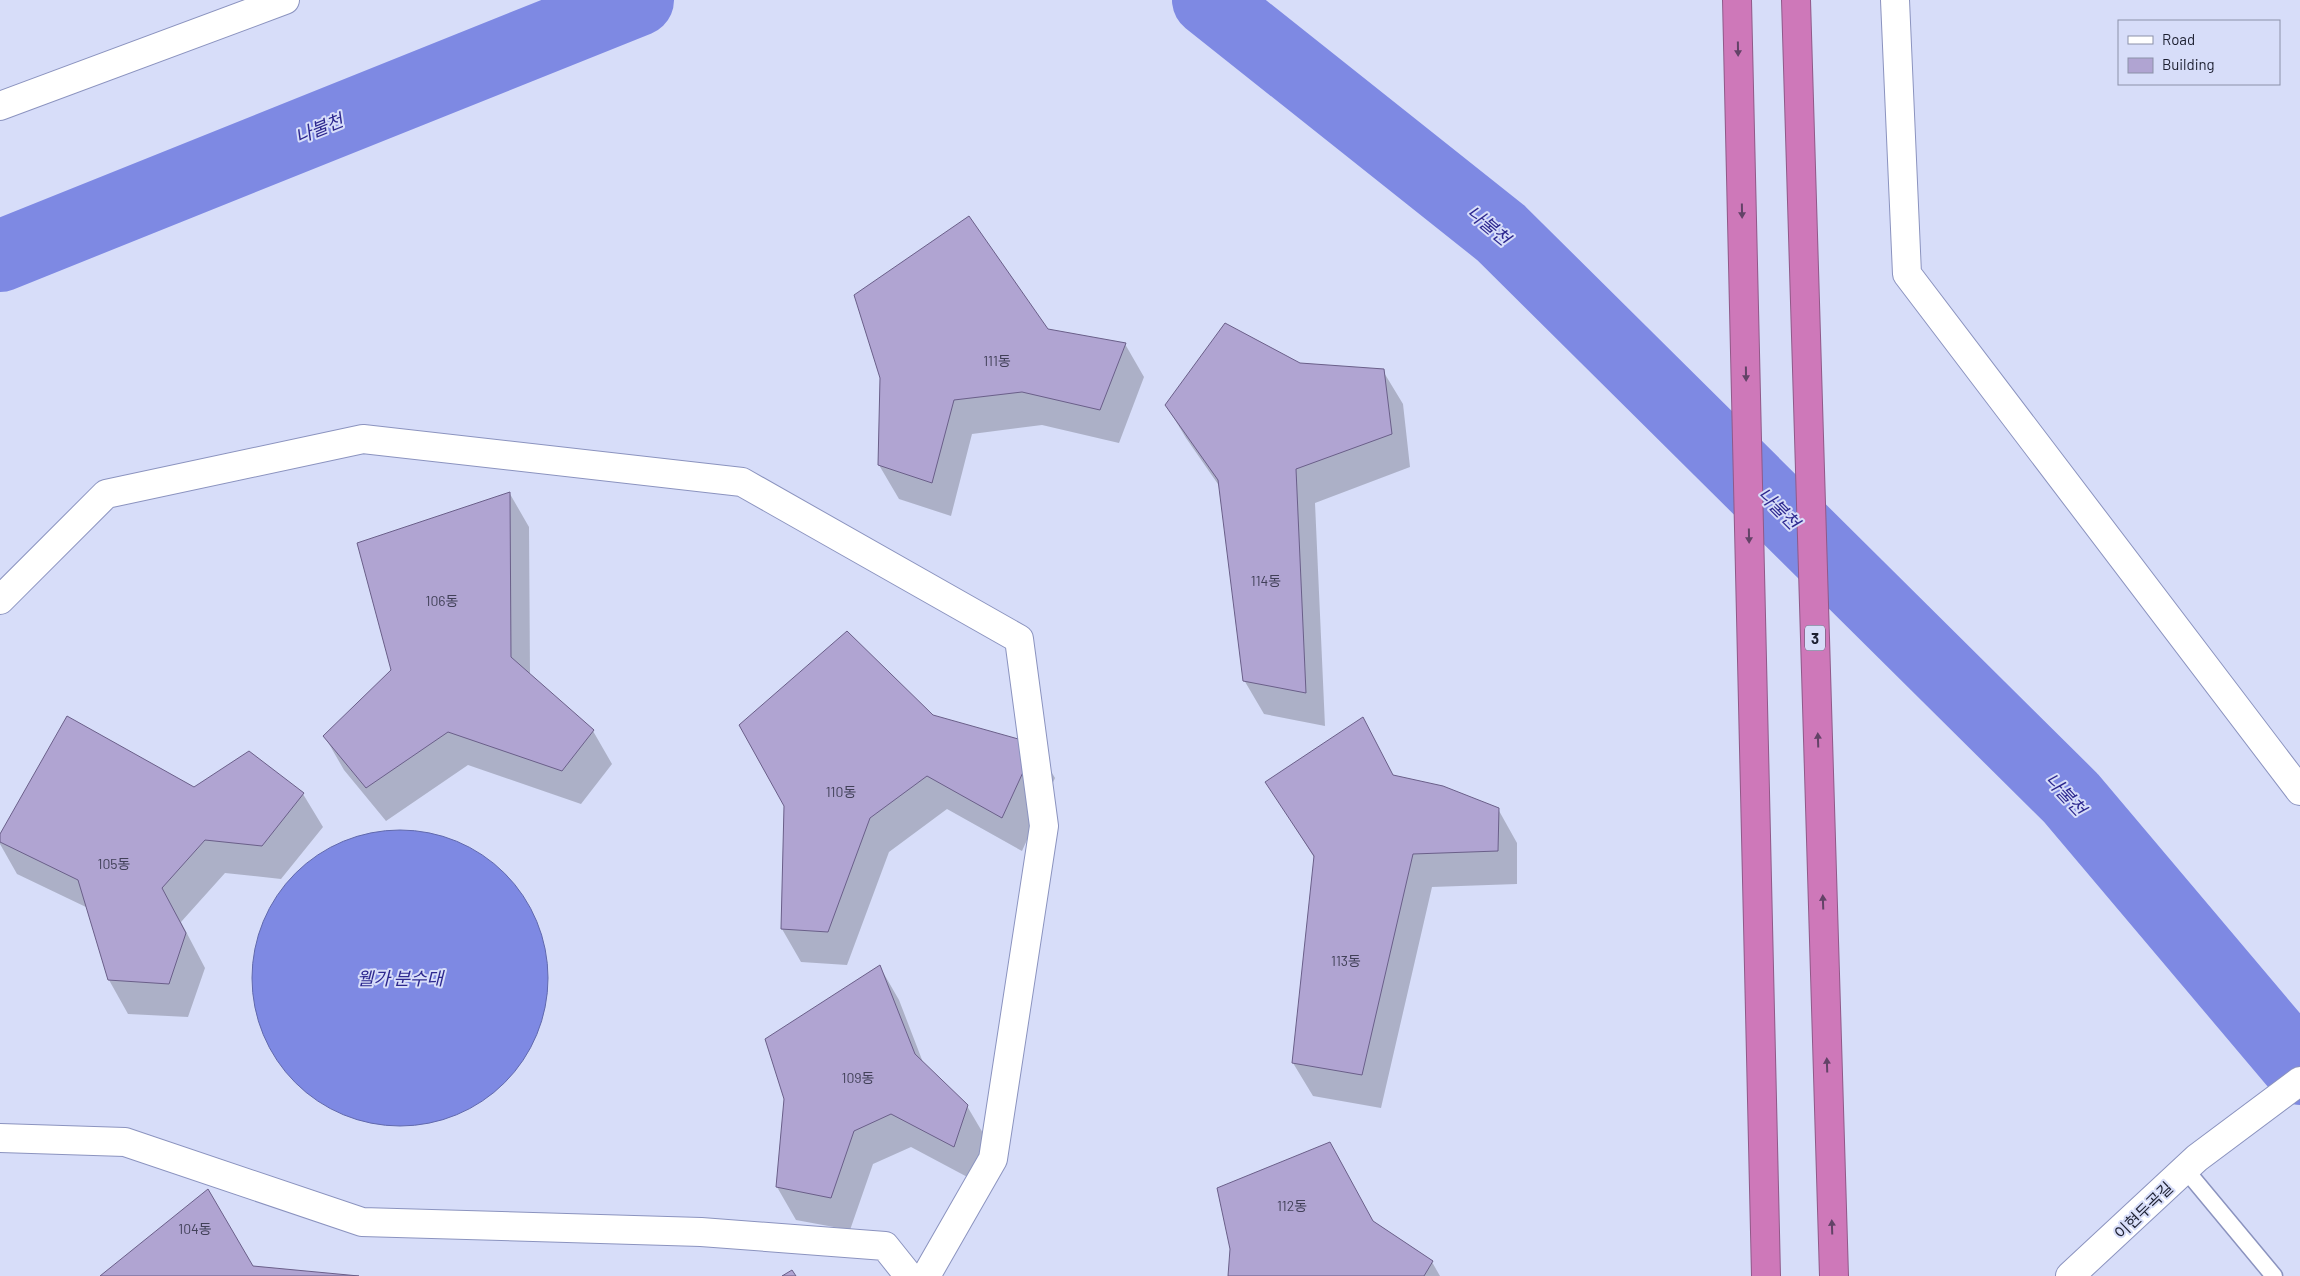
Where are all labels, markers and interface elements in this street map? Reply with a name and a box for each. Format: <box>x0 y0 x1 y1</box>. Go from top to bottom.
legend <box>2118 20 2280 85</box>
text: Road <box>2162 30 2195 48</box>
one-way arrow <box>1735 41 1743 57</box>
text: Building <box>2162 55 2215 73</box>
water label: 나불천 <box>292 108 348 148</box>
water label: 나불천 <box>1463 201 1517 251</box>
one-way arrow <box>1738 203 1746 219</box>
house number: 111동 <box>983 352 1011 369</box>
one-way arrow <box>1742 366 1750 382</box>
water label: 나불천 <box>1754 483 1806 535</box>
one-way arrow <box>1746 528 1754 544</box>
house number: 114동 <box>1251 572 1281 589</box>
house number: 106동 <box>426 592 459 609</box>
road number: 3 <box>1805 626 1825 650</box>
one-way arrow <box>1813 732 1821 748</box>
water label: 나불천 <box>2041 768 2093 821</box>
house number: 110동 <box>826 783 856 800</box>
house number: 105동 <box>98 855 131 872</box>
one-way arrow <box>1818 894 1826 910</box>
house number: 113동 <box>1331 952 1361 969</box>
water label: 웰가 분수대 <box>357 967 446 989</box>
one-way arrow <box>1823 1057 1831 1073</box>
house number: 109동 <box>842 1069 875 1086</box>
street label: 이현두곡길 <box>2110 1178 2176 1242</box>
house number: 112동 <box>1277 1197 1307 1214</box>
one-way arrow <box>1828 1219 1836 1235</box>
house number: 104동 <box>178 1220 212 1237</box>

